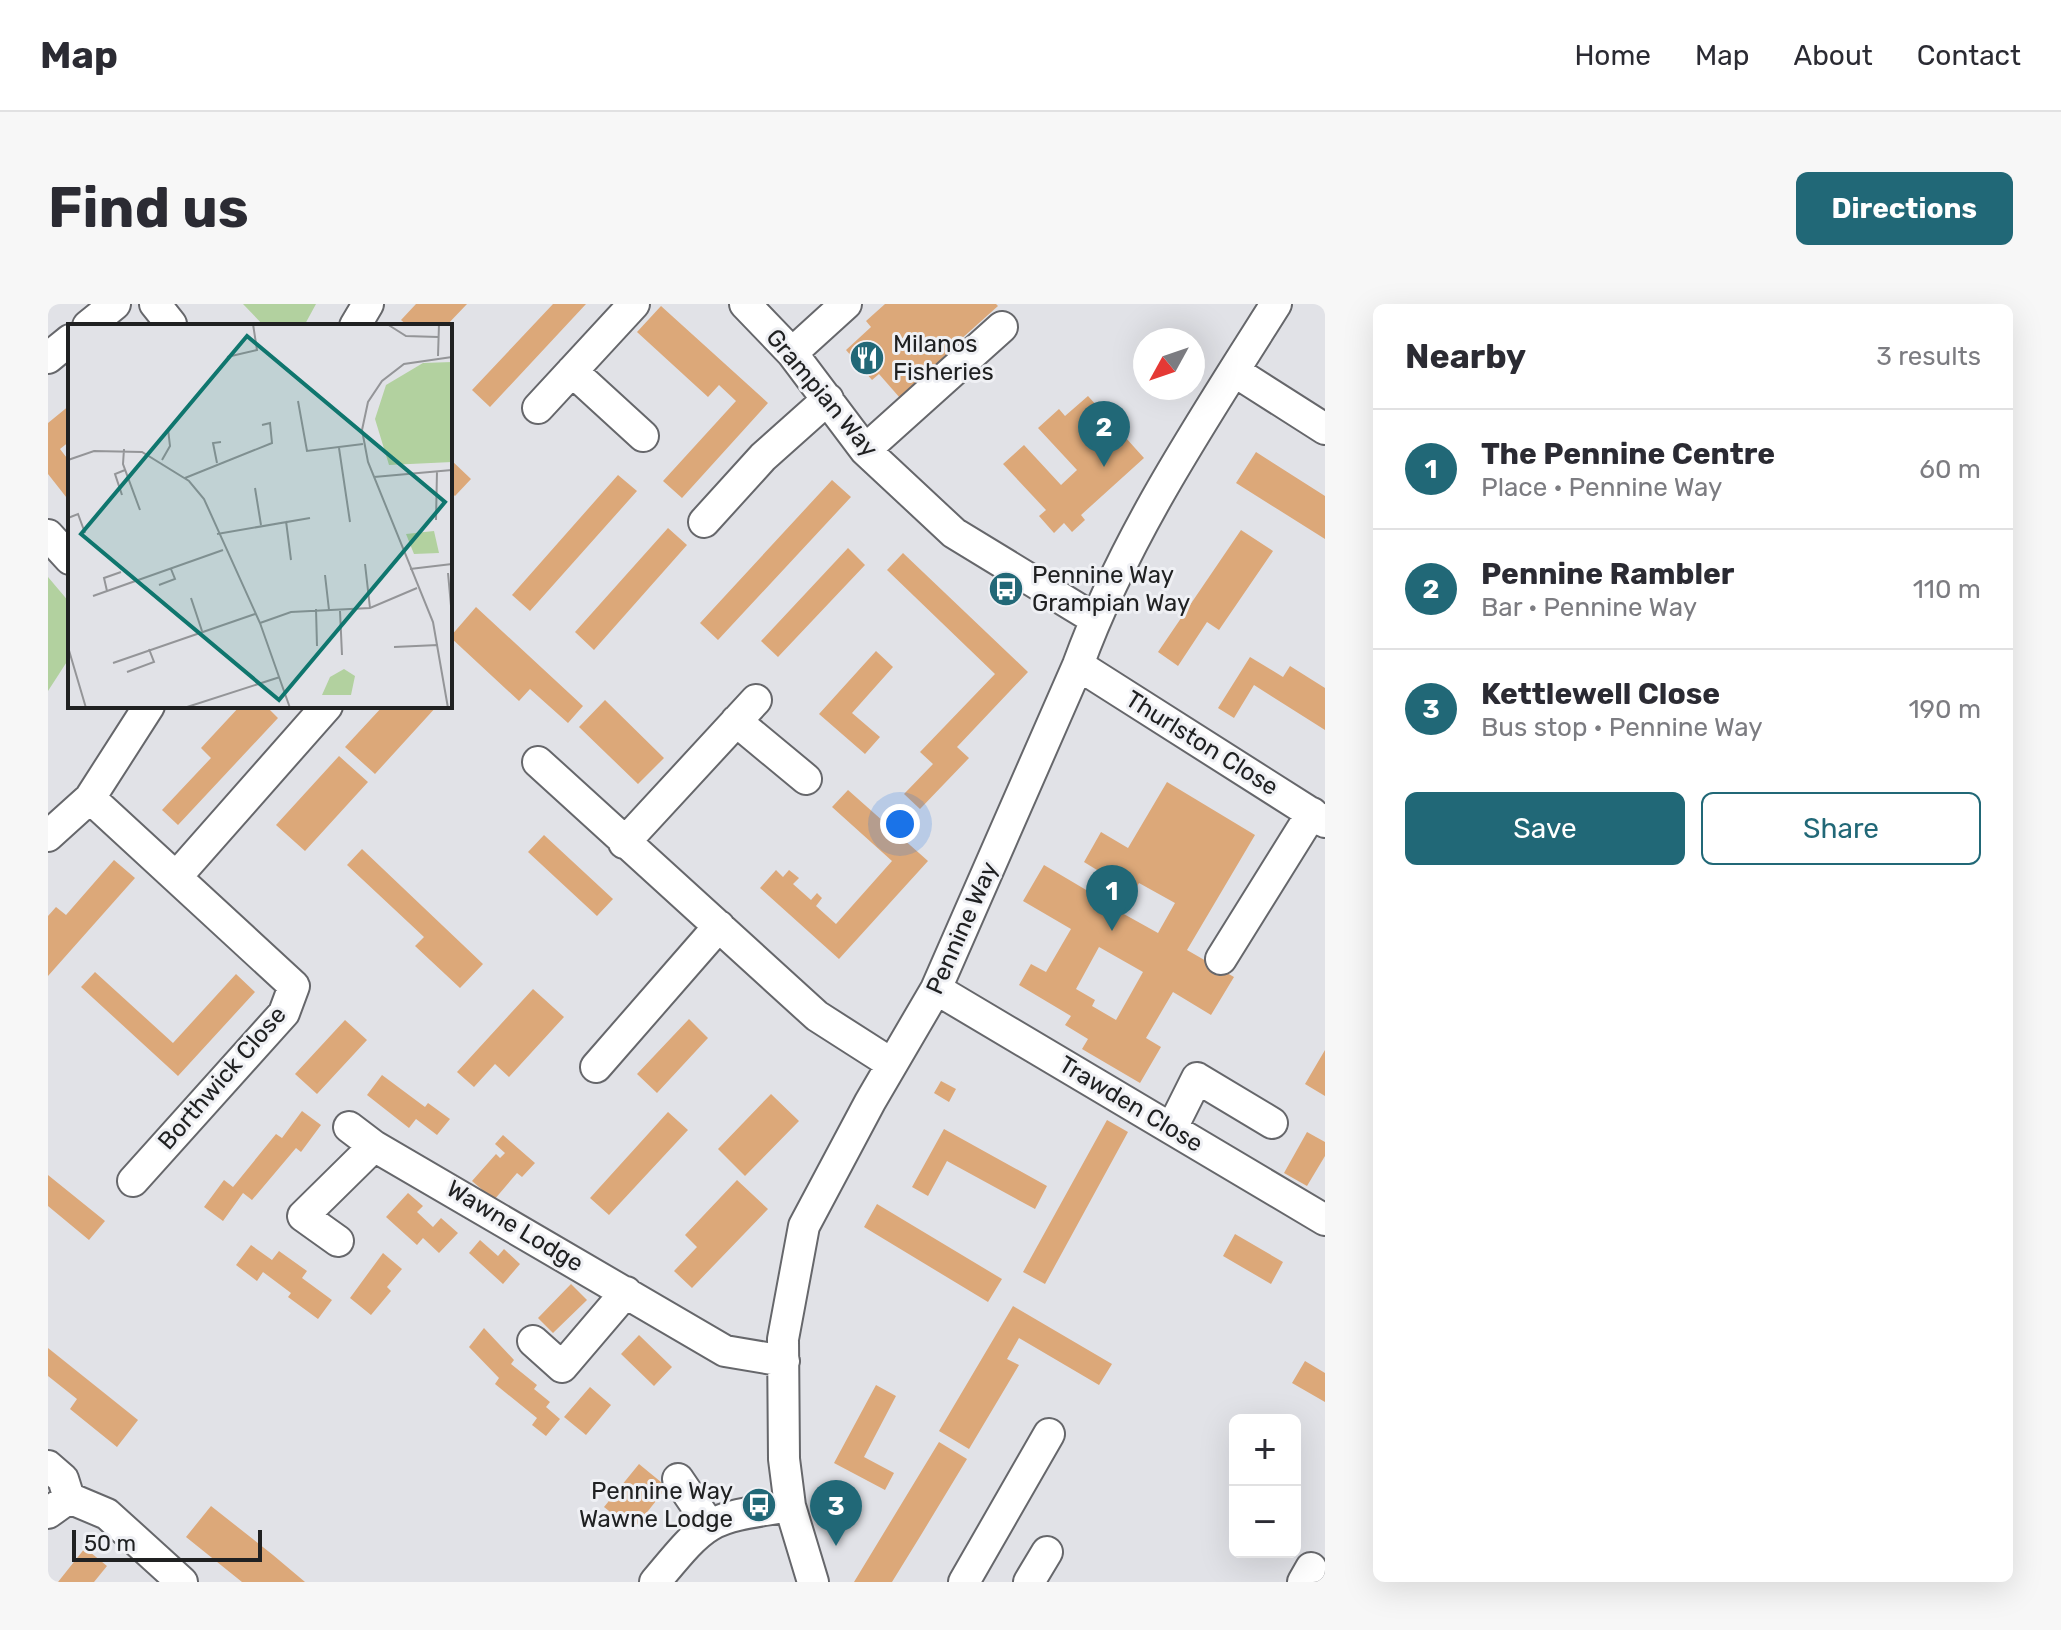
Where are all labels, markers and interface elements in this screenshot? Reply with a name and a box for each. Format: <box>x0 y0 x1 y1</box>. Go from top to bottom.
text: Map <box>40 32 118 78</box>
text: Home <box>1574 39 1651 72</box>
text: Map <box>1695 39 1749 72</box>
text: About <box>1793 39 1873 72</box>
text: Contact <box>1917 39 2021 72</box>
button: Directions <box>1796 172 2013 245</box>
text: Find us <box>48 175 249 241</box>
street label: Grampian Way <box>760 323 884 463</box>
inset map <box>68 324 452 708</box>
north arrow <box>1133 328 1205 400</box>
place label: Milanos Fisheries <box>893 330 994 386</box>
text: Nearby <box>1405 336 1526 377</box>
restaurant icon: Milanos Fisheries <box>848 339 886 377</box>
text: 3 results <box>1876 341 1981 372</box>
pin: 2 <box>1078 401 1130 467</box>
text: The Pennine Centre <box>1481 436 1775 472</box>
text: 1 <box>1425 454 1437 485</box>
text: 60 m <box>1919 454 1981 485</box>
text: Place · Pennine Way <box>1481 472 1722 503</box>
text: Pennine Rambler <box>1481 556 1734 592</box>
place label: Pennine Way Grampian Way <box>1032 561 1190 617</box>
bus stop icon: Pennine Way Grampian Way <box>987 570 1025 608</box>
text: 2 <box>1423 574 1439 605</box>
text: 110 m <box>1913 574 1981 605</box>
text: Bar · Pennine Way <box>1481 592 1697 623</box>
text: Kettlewell Close <box>1481 676 1720 712</box>
street label: Thurlston Close <box>1121 685 1283 801</box>
text: 3 <box>1422 694 1440 725</box>
text: 190 m <box>1908 694 1981 725</box>
text: Bus stop · Pennine Way <box>1481 712 1763 743</box>
button: Save <box>1405 792 1685 865</box>
button: Share <box>1701 792 1981 865</box>
your location <box>880 804 920 844</box>
street label: Pennine Way <box>920 857 1004 999</box>
pin: 1 <box>1086 865 1138 931</box>
street label: Borthwick Close <box>152 1001 292 1155</box>
street label: Trawden Close <box>1054 1050 1208 1158</box>
street label: Wawne Lodge <box>442 1174 588 1278</box>
map controls <box>1229 1414 1301 1558</box>
button: + <box>1229 1414 1301 1486</box>
place label: Pennine Way Wawne Lodge <box>579 1477 733 1533</box>
pin: 3 <box>810 1480 862 1546</box>
bus stop icon: Pennine Way Wawne Lodge <box>740 1486 778 1524</box>
button: − <box>1229 1486 1301 1558</box>
scale bar <box>72 1526 262 1562</box>
text: 50 m <box>84 1530 136 1557</box>

